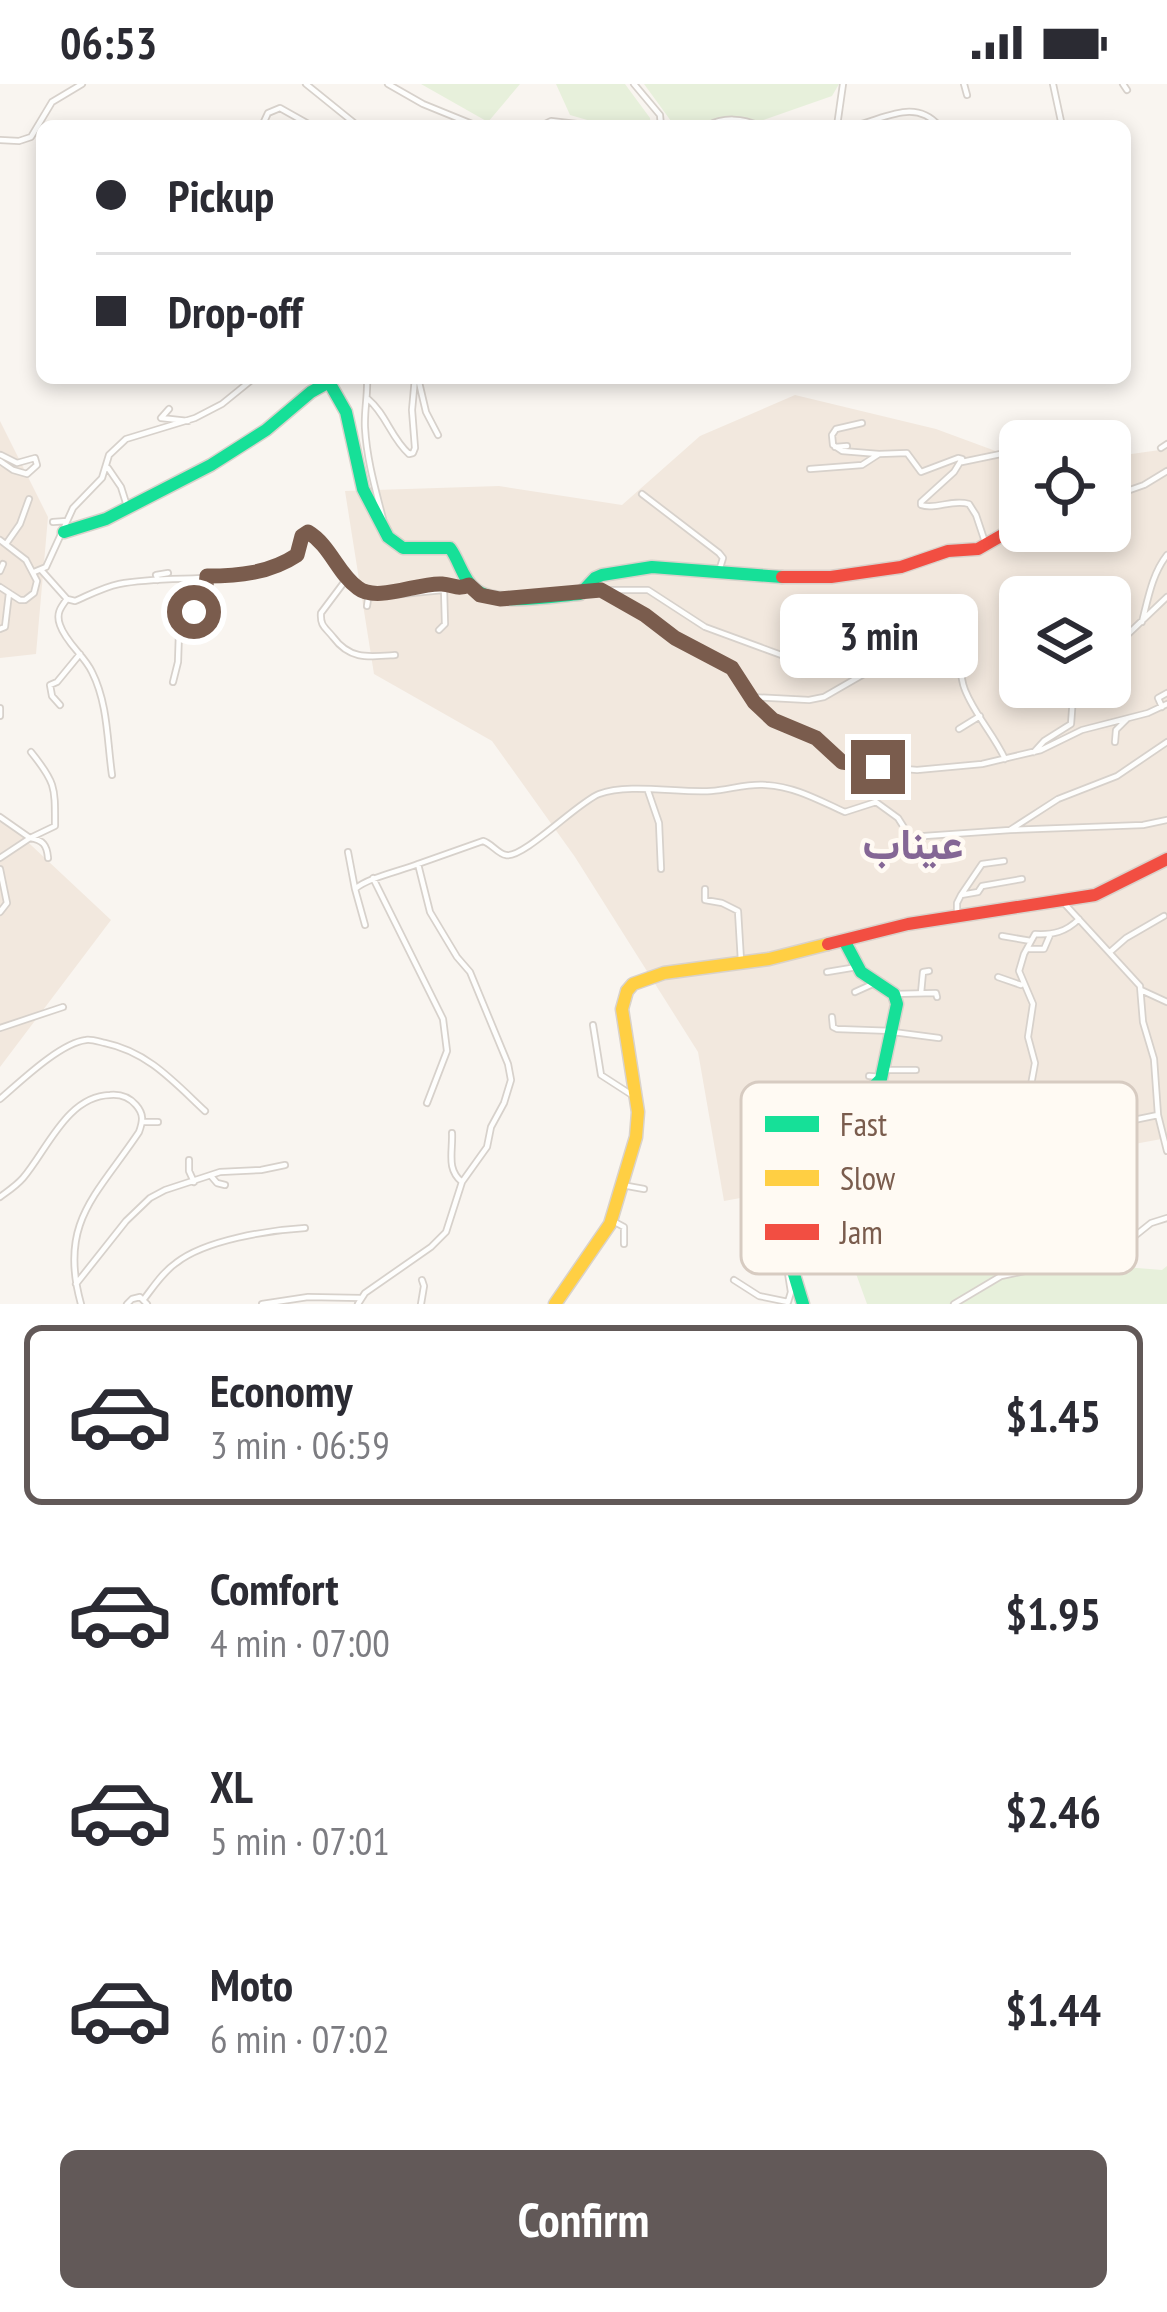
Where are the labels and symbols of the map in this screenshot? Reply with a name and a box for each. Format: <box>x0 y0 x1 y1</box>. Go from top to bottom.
route start <box>167 585 221 639</box>
callout: 3 min <box>779 593 977 677</box>
route end <box>851 740 905 794</box>
district label: عيناب <box>863 816 963 871</box>
legend <box>741 1082 1137 1274</box>
text: Fast <box>840 1102 887 1145</box>
text: Slow <box>840 1156 896 1199</box>
text: Jam <box>839 1210 883 1253</box>

